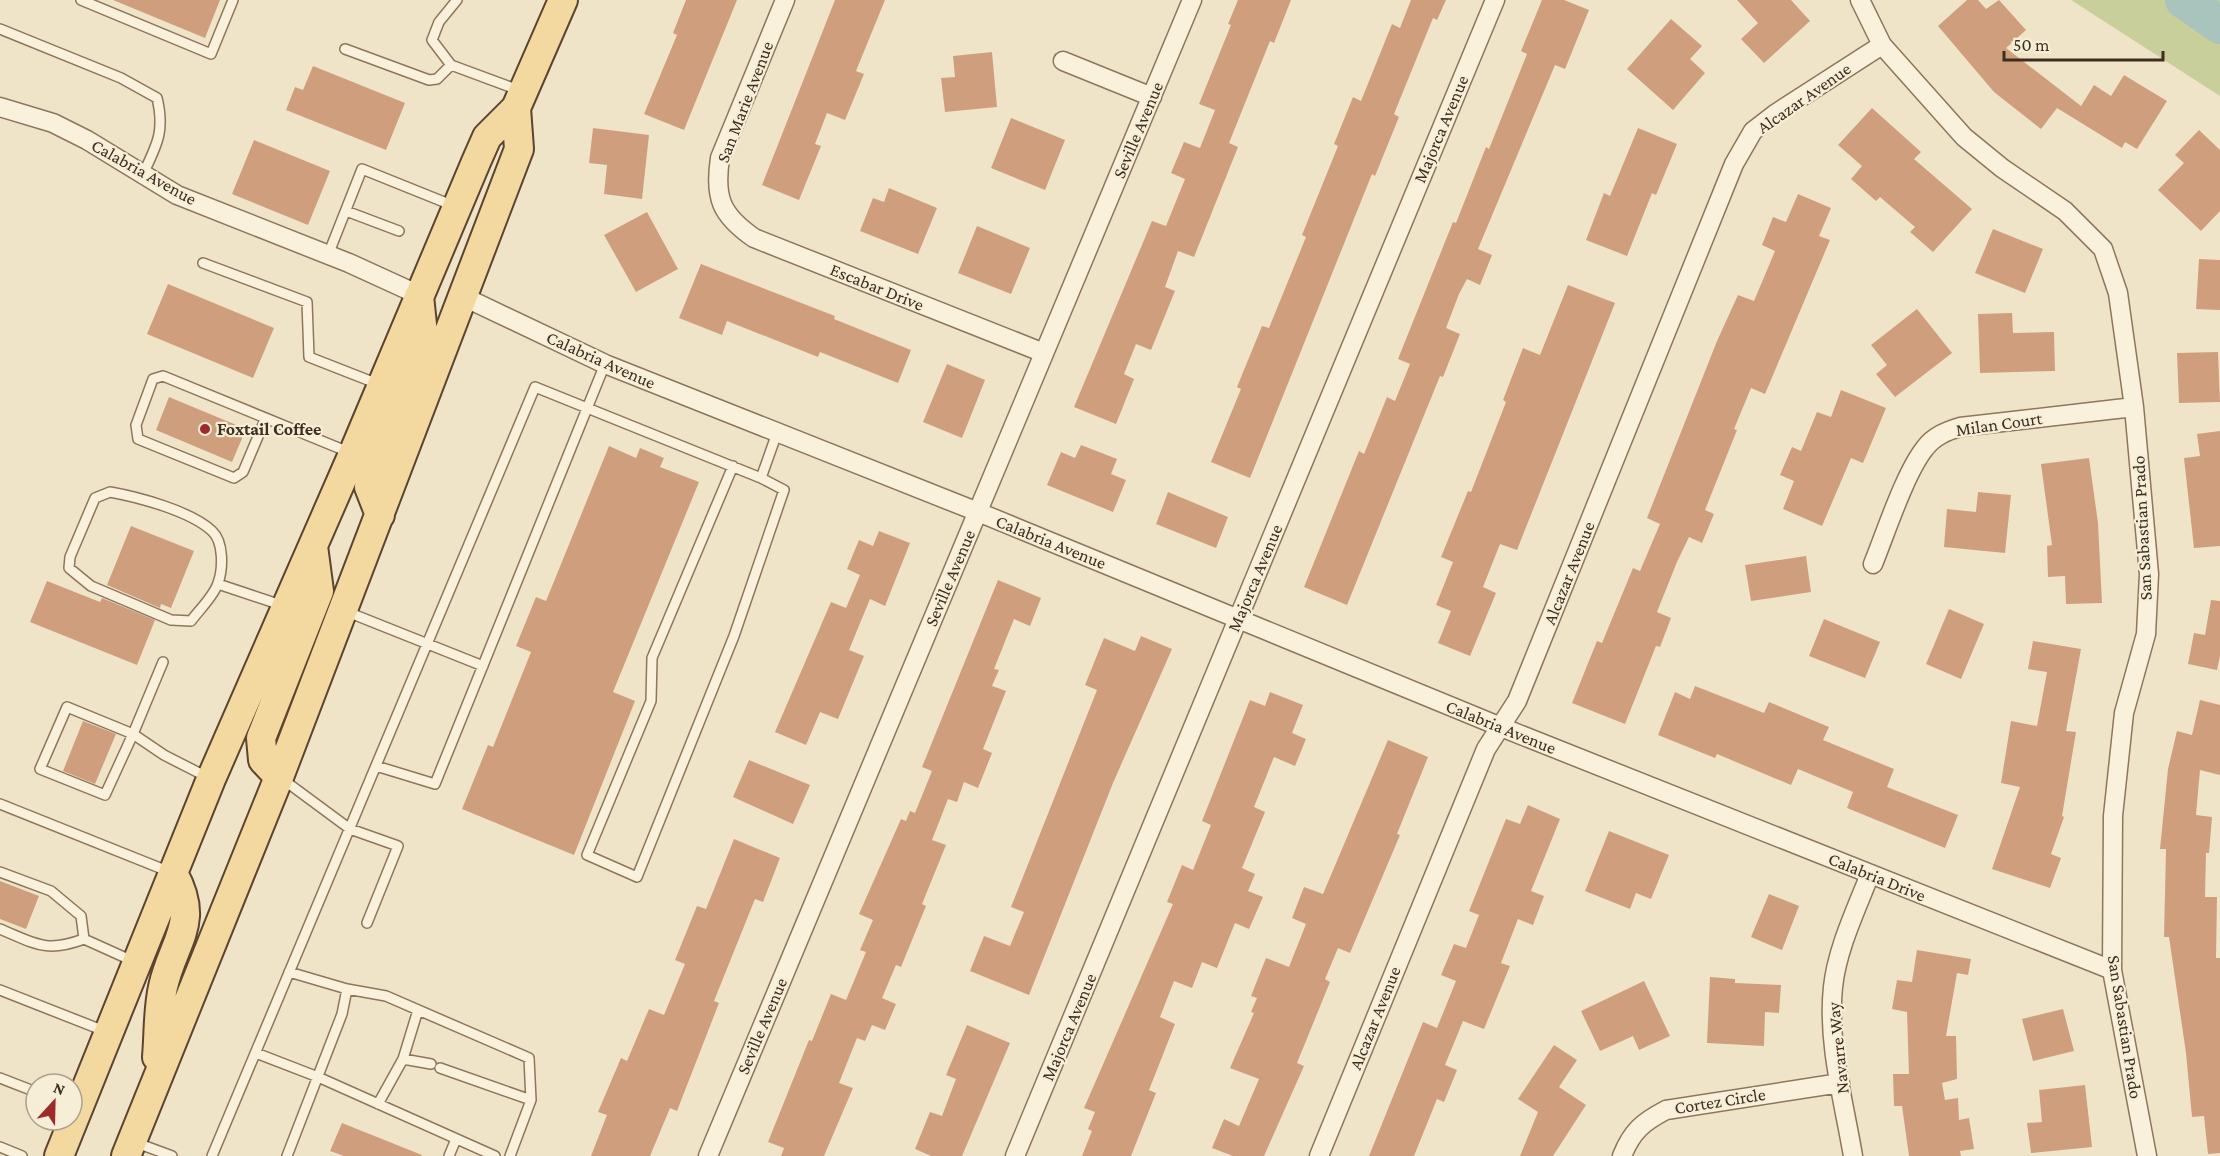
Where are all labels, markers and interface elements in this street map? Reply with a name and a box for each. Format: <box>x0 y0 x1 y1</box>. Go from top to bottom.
scale bar <box>2004 24 2163 62</box>
text: 50 m <box>2013 35 2050 55</box>
street label: San Marie Avenue <box>713 38 777 166</box>
street label: Alcazar Avenue <box>1753 58 1855 138</box>
street label: Majorca Avenue <box>1409 72 1474 186</box>
street label: Seville Avenue <box>1109 79 1167 181</box>
street label: Calabria Avenue <box>88 135 200 209</box>
street label: Escabar Drive <box>827 259 927 315</box>
street label: Calabria Avenue <box>543 327 659 393</box>
street label: Milan Court <box>1954 408 2045 440</box>
place label: Foxtail Coffee <box>217 419 321 439</box>
marker: Foxtail Coffee <box>198 422 212 436</box>
street label: San Sabastian Prado <box>2128 455 2156 601</box>
street label: Calabria Avenue <box>993 511 1109 573</box>
street label: Alcazar Avenue <box>1539 518 1599 628</box>
street label: Majorca Avenue <box>1223 521 1288 635</box>
street label: Seville Avenue <box>921 527 979 629</box>
street label: Calabria Avenue <box>1443 696 1559 758</box>
street label: Calabria Drive <box>1825 848 1929 906</box>
street label: San Sabastian Prado <box>2104 954 2146 1100</box>
street label: Alcazar Avenue <box>1345 963 1405 1073</box>
street label: Majorca Avenue <box>1037 970 1102 1084</box>
street label: Seville Avenue <box>733 975 791 1077</box>
street label: Navarre Way <box>1823 1000 1853 1095</box>
north arrow <box>24 1072 84 1132</box>
text: N <box>51 1079 68 1099</box>
street label: Cortez Circle <box>1673 1084 1767 1118</box>

